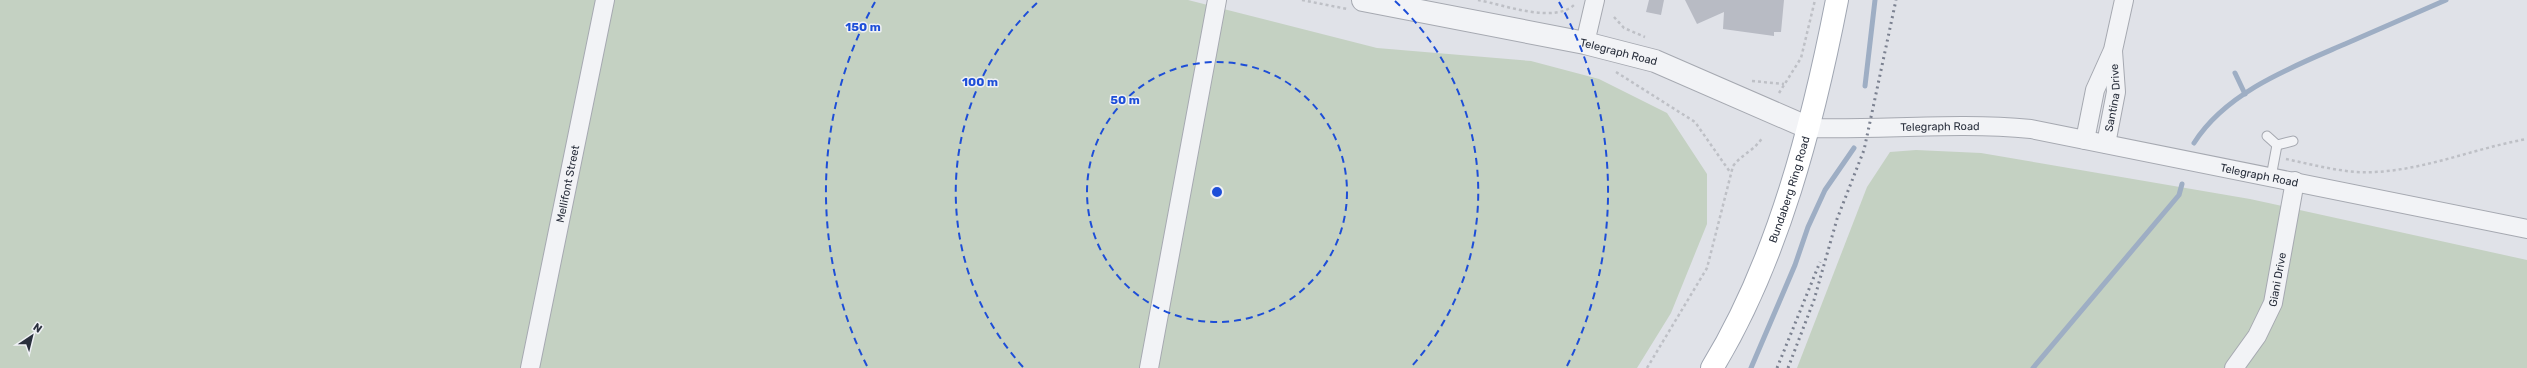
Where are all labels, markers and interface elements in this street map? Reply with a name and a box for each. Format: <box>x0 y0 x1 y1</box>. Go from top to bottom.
text: 150 m <box>845 20 881 34</box>
street label: Telegraph Road <box>1579 36 1659 68</box>
street label: Santina Drive <box>2102 63 2123 133</box>
text: 100 m <box>962 75 998 89</box>
text: 50 m <box>1110 93 1140 107</box>
street label: Telegraph Road <box>1900 120 1980 134</box>
street label: Bundaberg Ring Road <box>1766 135 1812 245</box>
street label: Mellifont Street <box>553 143 582 224</box>
street label: Telegraph Road <box>2219 161 2299 189</box>
centre of rings <box>1210 185 1224 199</box>
street label: Giani Drive <box>2266 251 2289 308</box>
north arrow <box>12 316 52 356</box>
text: N <box>30 321 44 336</box>

